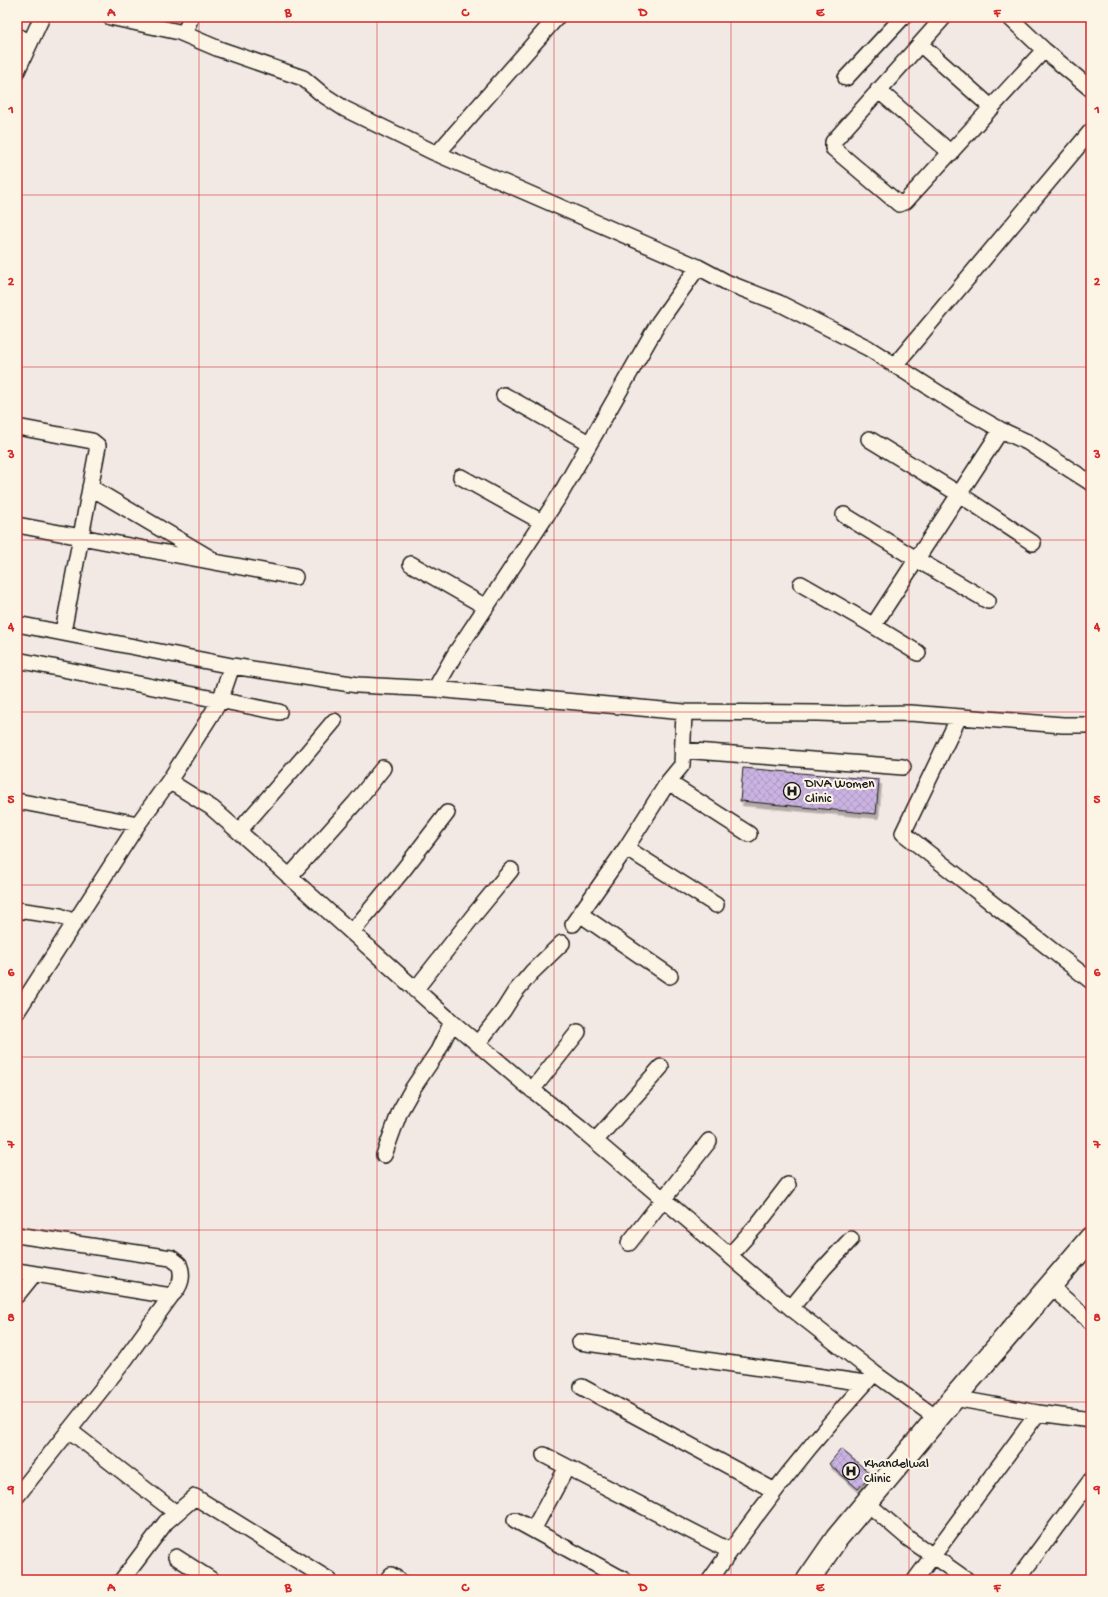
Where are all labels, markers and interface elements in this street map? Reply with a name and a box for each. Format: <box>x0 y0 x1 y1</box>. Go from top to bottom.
text: A <box>106 6 116 21</box>
text: B <box>284 6 293 21</box>
text: C <box>460 6 470 21</box>
text: D <box>638 6 648 21</box>
text: E <box>816 6 825 21</box>
text: F <box>993 6 1002 21</box>
text: 1 <box>7 103 14 118</box>
text: 1 <box>1093 103 1100 118</box>
text: 2 <box>8 275 15 290</box>
text: 2 <box>1094 275 1101 290</box>
text: 3 <box>7 448 15 463</box>
text: 3 <box>1093 448 1101 463</box>
text: 4 <box>7 620 15 635</box>
text: 4 <box>1093 620 1101 635</box>
place label: DIVA Women Clinic <box>804 777 875 807</box>
hospital icon: DIVA Women Clinic <box>782 781 802 801</box>
text: 5 <box>8 793 15 808</box>
text: 5 <box>1094 793 1101 808</box>
text: 6 <box>8 966 15 981</box>
text: 6 <box>1094 966 1101 981</box>
text: 7 <box>7 1138 16 1153</box>
text: 7 <box>1093 1138 1102 1153</box>
text: 8 <box>7 1311 15 1326</box>
text: 8 <box>1093 1311 1101 1326</box>
place label: Khandelwal Clinic <box>864 1457 929 1487</box>
hospital icon: Khandelwal Clinic <box>841 1461 861 1481</box>
text: 9 <box>7 1483 15 1498</box>
text: 9 <box>1093 1483 1101 1498</box>
text: A <box>106 1581 116 1596</box>
text: B <box>284 1581 293 1596</box>
text: C <box>460 1581 470 1596</box>
text: D <box>638 1581 648 1596</box>
text: E <box>816 1581 825 1596</box>
text: F <box>993 1581 1002 1596</box>

